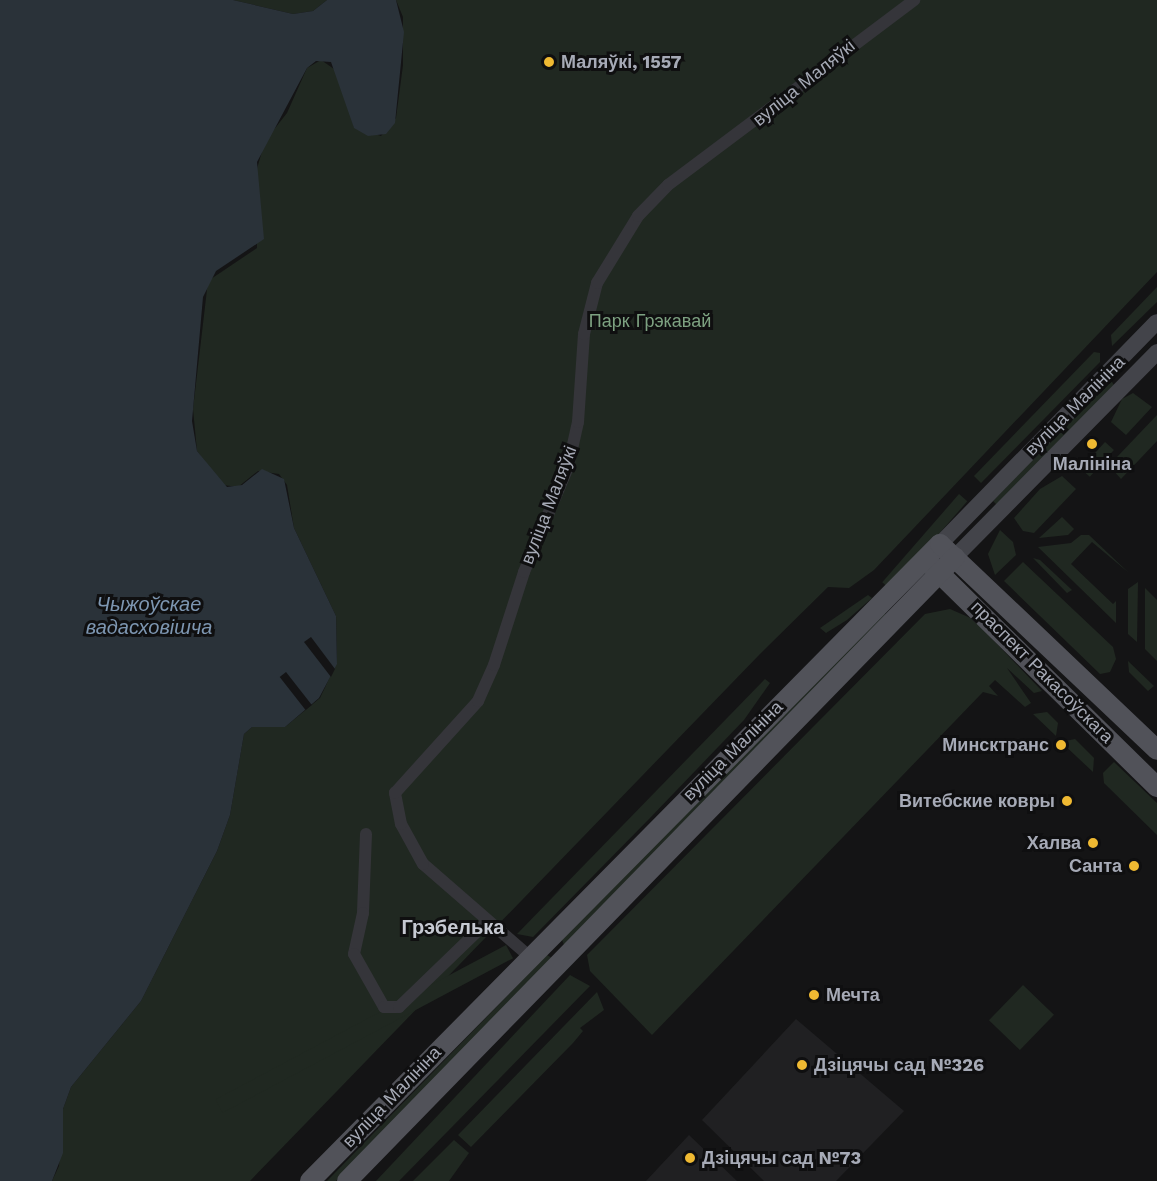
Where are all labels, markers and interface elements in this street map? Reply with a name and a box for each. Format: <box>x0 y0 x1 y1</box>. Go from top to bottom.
street label: вуліца Маляўкі <box>749 35 859 131</box>
place label: Маляўкі, 1557 <box>561 51 682 73</box>
marker: Маляўкі, 1557 <box>542 55 556 69</box>
park label: Парк Грэкавай <box>589 310 711 332</box>
street label: вуліца Малініна <box>1021 352 1129 460</box>
marker: Малініна <box>1085 437 1099 451</box>
street label: вуліца Маляўкі <box>517 443 581 567</box>
place label: Малініна <box>1053 453 1131 475</box>
water label: Чыжоўскае вадасховішча <box>86 592 212 639</box>
street label: праспект Ракасоўскага <box>966 596 1118 748</box>
street label: вуліца Малініна <box>679 697 787 805</box>
place label: Минсктранс <box>942 734 1049 756</box>
marker: Минсктранс <box>1054 738 1068 752</box>
place label: Витебские ковры <box>899 790 1055 812</box>
marker: Витебские ковры <box>1060 794 1074 808</box>
place label: Халва <box>1027 832 1081 854</box>
marker: Халва <box>1086 836 1100 850</box>
place label: Санта <box>1069 855 1122 877</box>
marker: Санта <box>1127 859 1141 873</box>
district label: Грэбелька <box>402 915 504 939</box>
place label: Мечта <box>826 984 880 1006</box>
marker: Мечта <box>807 988 821 1002</box>
street label: вуліца Малініна <box>338 1042 446 1152</box>
place label: Дзіцячы сад №326 <box>814 1054 984 1076</box>
marker: Дзіцячы сад №326 <box>795 1058 809 1072</box>
place label: Дзіцячы сад №73 <box>702 1147 861 1169</box>
marker: Дзіцячы сад №73 <box>683 1151 697 1165</box>

